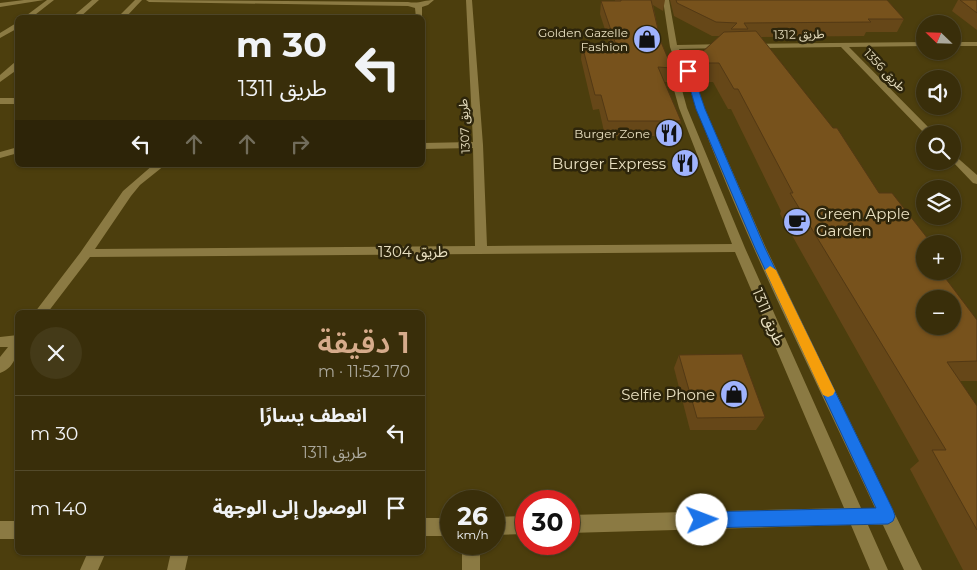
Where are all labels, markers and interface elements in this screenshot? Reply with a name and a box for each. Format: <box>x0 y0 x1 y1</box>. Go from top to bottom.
north arrow <box>916 15 961 60</box>
map controls <box>916 15 961 335</box>
text: 30 m <box>236 23 327 66</box>
shop icon: Golden Gazelle Fashion <box>632 24 662 54</box>
place label: Golden Gazelle Fashion <box>538 25 628 54</box>
street label: طريق 1312 <box>773 26 825 43</box>
icon: left <box>345 35 410 100</box>
street label: طريق 1356 <box>860 45 909 95</box>
pin <box>667 50 709 92</box>
icon: arrive <box>674 57 702 85</box>
button: sound <box>916 70 961 115</box>
text: طريق 1311 <box>238 75 327 102</box>
street label: طريق 1307 <box>455 98 474 154</box>
restaurant icon: Burger Zone <box>654 118 684 148</box>
button: search <box>916 125 961 170</box>
place label: Burger Zone <box>574 126 650 141</box>
icon: left <box>127 130 155 158</box>
icon: ahead <box>180 130 208 158</box>
icon: ahead <box>233 130 261 158</box>
icon: right <box>286 130 314 158</box>
restaurant icon: Burger Express <box>670 148 700 178</box>
place label: Burger Express <box>552 154 666 173</box>
button: layers <box>916 180 961 225</box>
place label: Green Apple Garden <box>816 204 910 240</box>
cafe icon: Green Apple Garden <box>782 207 812 237</box>
button: + <box>916 235 961 280</box>
street label: طريق 1304 <box>378 242 448 262</box>
street label: طريق 1311 <box>747 285 790 349</box>
button: − <box>916 290 961 335</box>
text: 1 دقيقة <box>318 324 410 361</box>
button: close <box>30 327 82 379</box>
text: 170 m · 11:52 <box>318 362 410 381</box>
shop icon: Selfie Phone <box>719 379 749 409</box>
place label: Selfie Phone <box>621 385 715 404</box>
text: انعطف يسارًا <box>260 404 367 427</box>
icon: left <box>382 419 410 447</box>
text: 30 m <box>30 422 78 445</box>
text: طريق 1311 <box>302 443 367 462</box>
speed limit sign: 30 <box>515 490 580 555</box>
position arrow <box>675 493 727 545</box>
icon: arrive <box>382 494 410 522</box>
text: الوصول إلى الوجهة <box>213 496 367 519</box>
text: 140 m <box>30 497 87 520</box>
text: 26 <box>457 501 488 531</box>
text: km/h <box>456 527 489 542</box>

